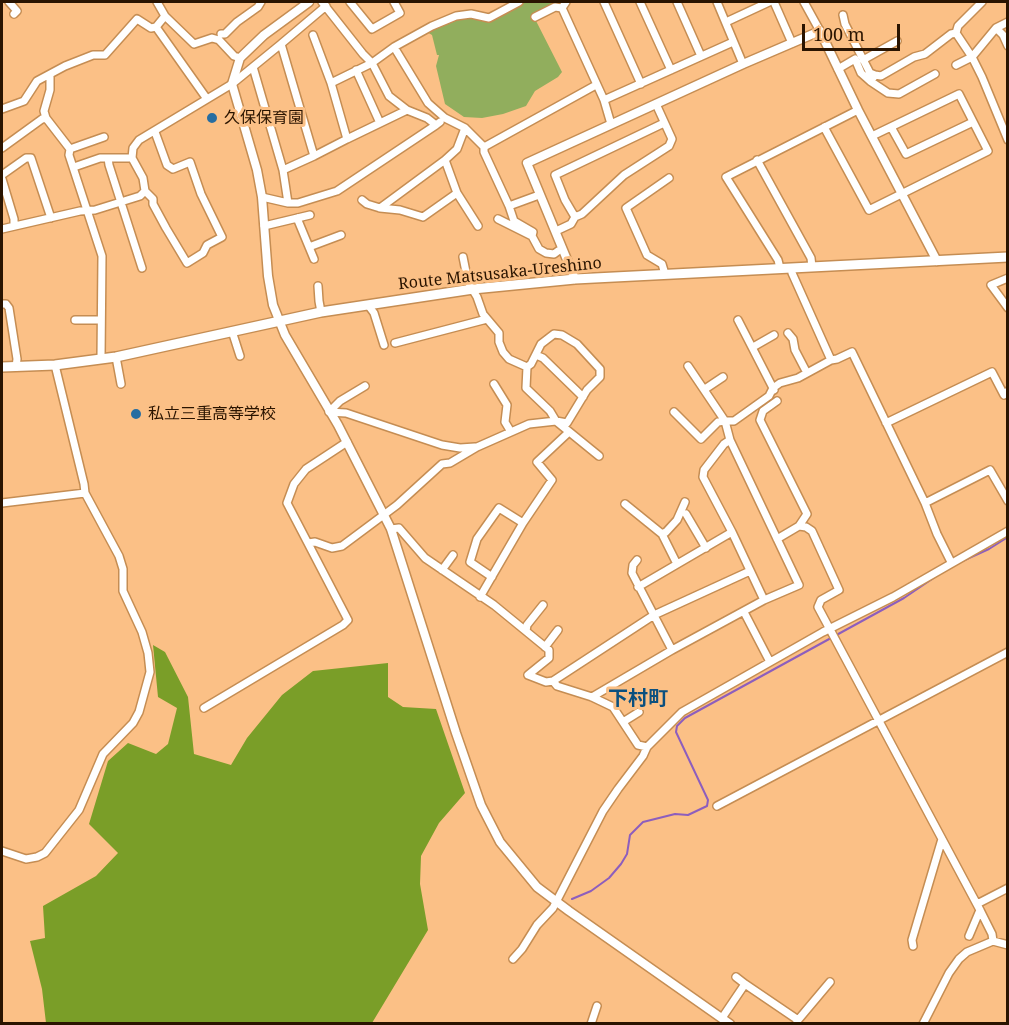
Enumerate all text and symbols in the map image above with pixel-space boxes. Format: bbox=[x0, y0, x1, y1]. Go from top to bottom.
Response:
scale bar bbox=[805, 12, 902, 50]
text: 100 m bbox=[813, 22, 865, 46]
place label: 久保保育園 bbox=[224, 108, 304, 128]
marker: 久保保育園 bbox=[205, 111, 219, 125]
street label: Route Matsusaka-Ureshino bbox=[397, 254, 603, 294]
place label: 私立三重高等学校 bbox=[148, 404, 276, 424]
marker: 私立三重高等学校 bbox=[129, 407, 143, 421]
district label: 下村町 bbox=[608, 687, 668, 711]

